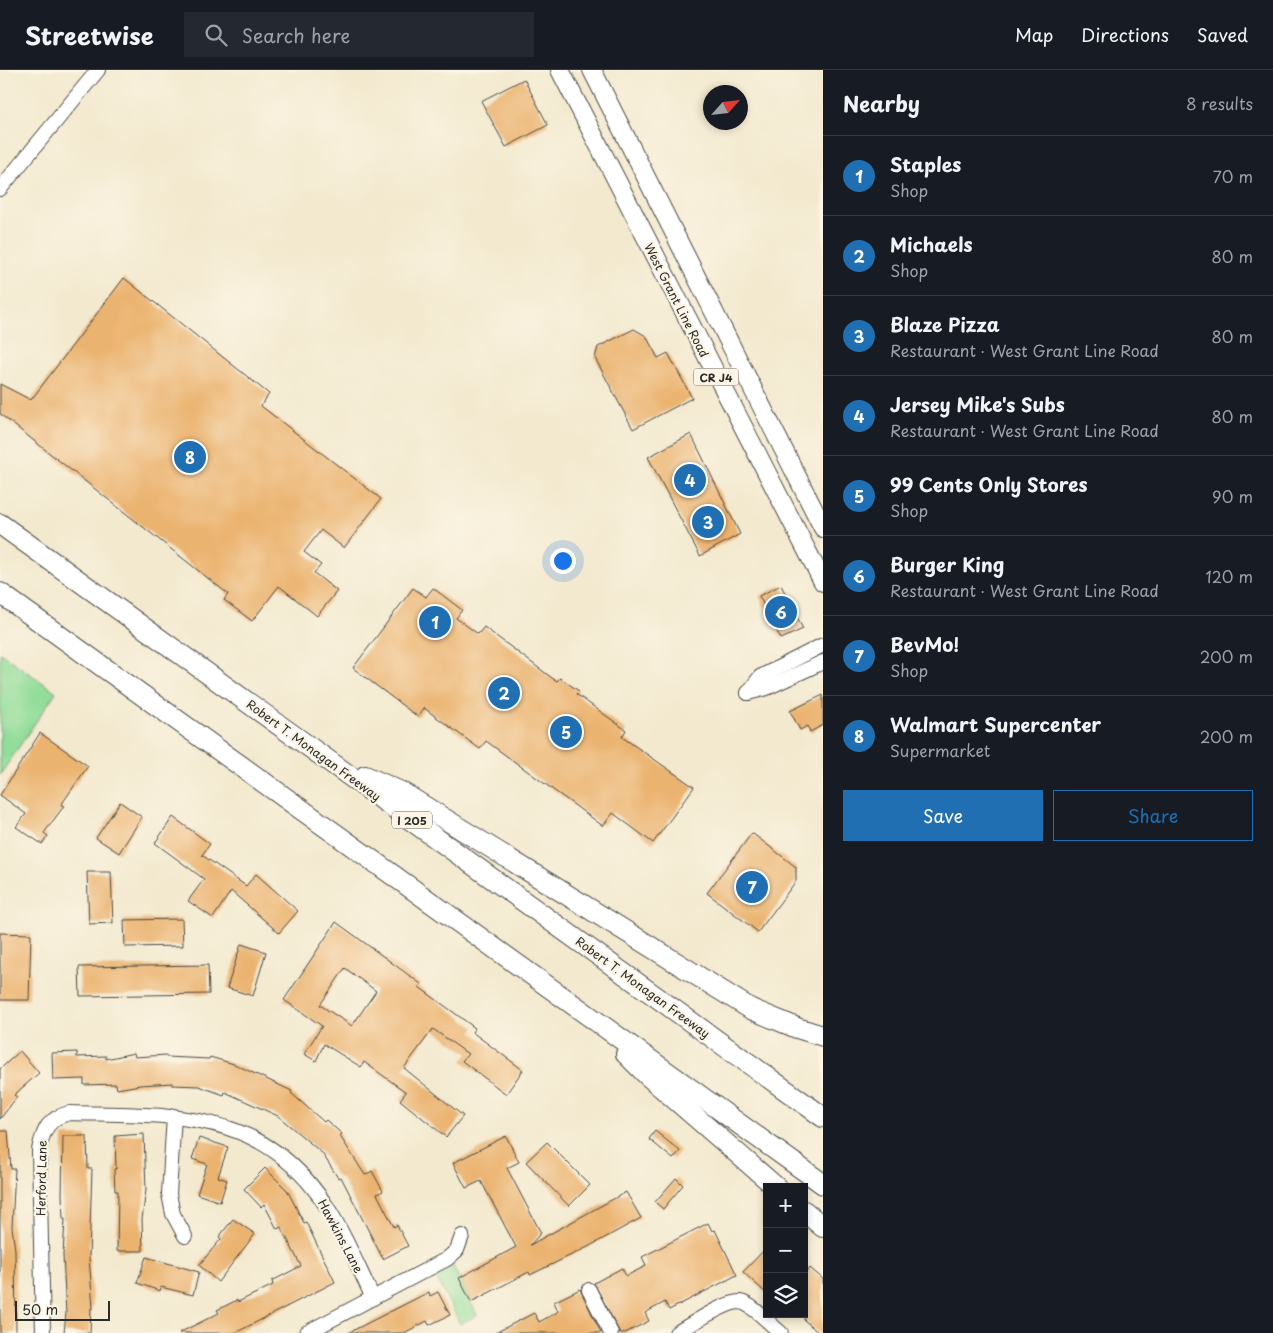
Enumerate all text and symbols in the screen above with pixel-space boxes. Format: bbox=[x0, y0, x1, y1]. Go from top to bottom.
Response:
search box bbox=[184, 12, 534, 57]
text: Streetwise bbox=[25, 17, 154, 53]
icon: search bbox=[202, 21, 230, 49]
text: Search here bbox=[242, 21, 350, 49]
text: Map bbox=[1015, 21, 1053, 48]
text: Directions bbox=[1081, 21, 1169, 48]
text: Saved bbox=[1197, 21, 1248, 48]
north arrow bbox=[703, 85, 748, 130]
text: Nearby bbox=[843, 87, 920, 119]
text: 8 results bbox=[1186, 91, 1253, 115]
text: Staples bbox=[890, 150, 961, 178]
text: 1 bbox=[855, 164, 863, 188]
text: 70 m bbox=[1213, 164, 1253, 188]
text: Shop bbox=[890, 178, 928, 202]
text: Michaels bbox=[890, 230, 973, 258]
street label: West Grant Line Road bbox=[640, 240, 714, 360]
text: 2 bbox=[853, 244, 865, 268]
text: 80 m bbox=[1211, 244, 1253, 268]
text: Shop bbox=[890, 258, 928, 282]
text: Blaze Pizza bbox=[890, 310, 1000, 338]
text: 3 bbox=[854, 324, 864, 348]
text: 80 m bbox=[1211, 324, 1253, 348]
text: Restaurant · West Grant Line Road bbox=[890, 338, 1159, 362]
road number: CR J4 bbox=[694, 368, 738, 386]
text: Jersey Mike's Subs bbox=[890, 390, 1065, 418]
text: 4 bbox=[854, 404, 864, 428]
text: 80 m bbox=[1211, 404, 1253, 428]
text: Restaurant · West Grant Line Road bbox=[890, 418, 1159, 442]
pin: 8 bbox=[174, 438, 206, 476]
pin: 4 bbox=[674, 461, 706, 499]
text: 99 Cents Only Stores bbox=[890, 470, 1088, 498]
text: 5 bbox=[854, 484, 864, 508]
text: 90 m bbox=[1212, 484, 1253, 508]
text: Shop bbox=[890, 498, 928, 522]
pin: 3 bbox=[692, 503, 724, 541]
your location bbox=[550, 548, 576, 574]
text: Burger King bbox=[890, 550, 1004, 578]
text: 6 bbox=[853, 564, 865, 588]
text: 120 m bbox=[1206, 564, 1253, 588]
text: Restaurant · West Grant Line Road bbox=[890, 578, 1159, 602]
pin: 6 bbox=[765, 593, 797, 631]
pin: 1 bbox=[419, 603, 451, 641]
text: BevMo! bbox=[890, 630, 959, 658]
text: 7 bbox=[854, 644, 864, 668]
text: 200 m bbox=[1200, 644, 1253, 668]
text: Shop bbox=[890, 658, 928, 682]
pin: 2 bbox=[488, 674, 520, 712]
street label: Robert T. Monagan Freeway bbox=[243, 695, 385, 805]
text: Walmart Supercenter bbox=[890, 710, 1101, 738]
pin: 5 bbox=[550, 713, 582, 751]
text: 8 bbox=[854, 724, 864, 748]
text: 200 m bbox=[1200, 724, 1253, 748]
text: Supermarket bbox=[890, 738, 990, 762]
button: Save bbox=[843, 790, 1043, 841]
button: Share bbox=[1053, 790, 1253, 841]
road number: I 205 bbox=[392, 812, 432, 828]
pin: 7 bbox=[736, 868, 768, 906]
street label: Robert T. Monagan Freeway bbox=[572, 932, 714, 1042]
street label: Herford Lane bbox=[31, 1140, 51, 1216]
map controls bbox=[763, 1183, 808, 1318]
button: + bbox=[763, 1183, 808, 1228]
street label: Hawkins Lane bbox=[314, 1196, 368, 1276]
button: − bbox=[763, 1228, 808, 1273]
button: layers bbox=[763, 1273, 808, 1318]
scale bar bbox=[15, 1298, 110, 1321]
text: 50 m bbox=[22, 1299, 58, 1320]

